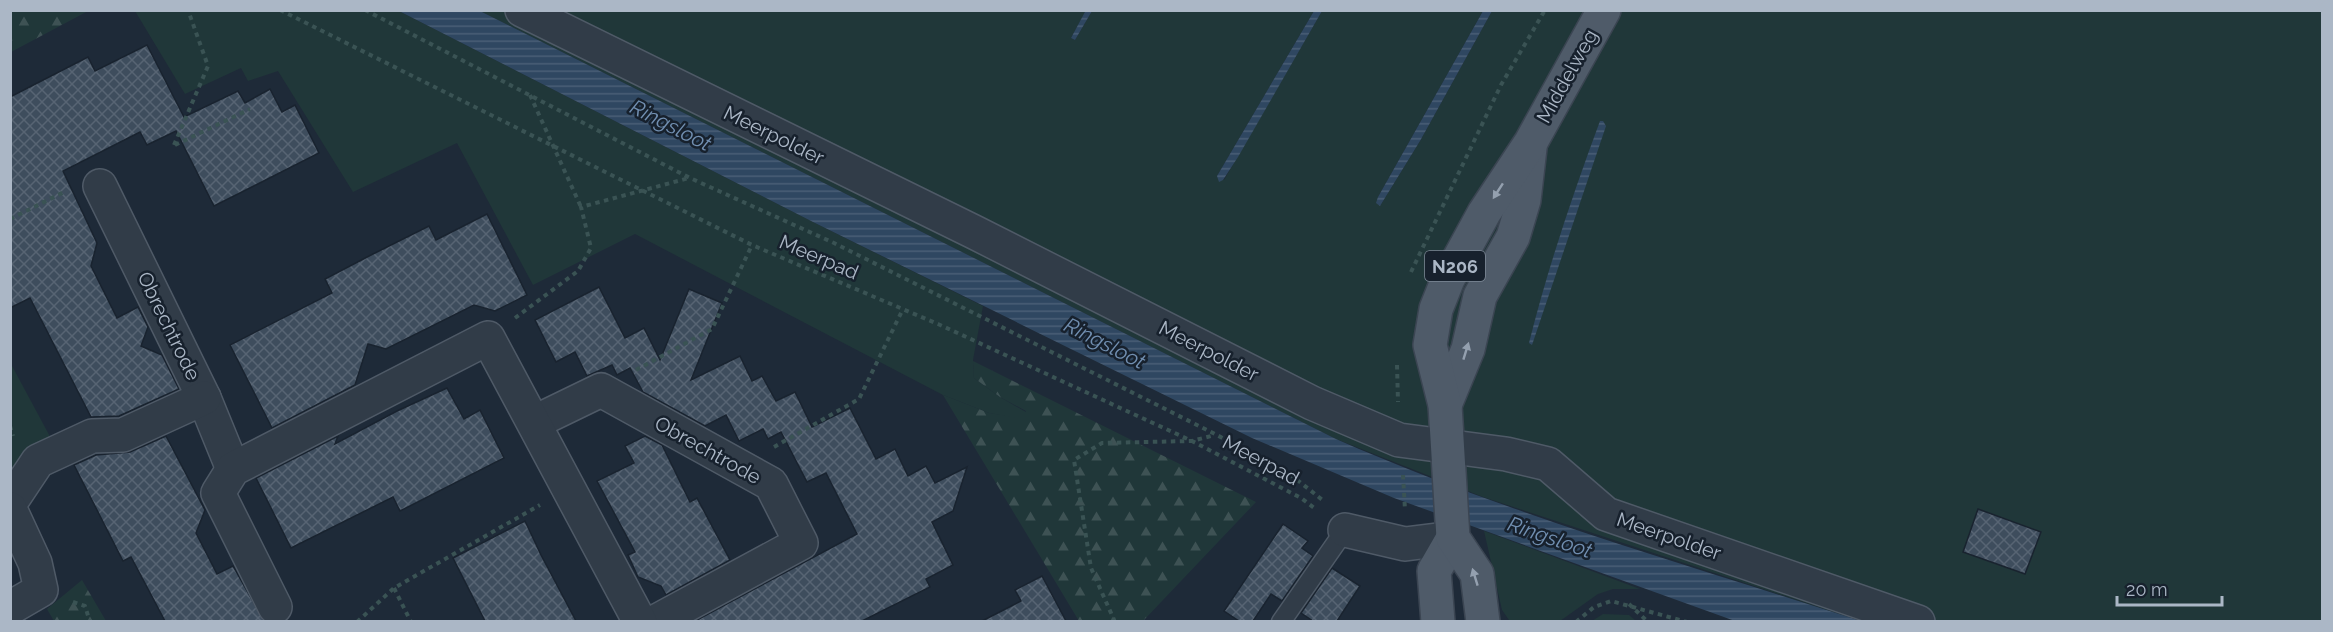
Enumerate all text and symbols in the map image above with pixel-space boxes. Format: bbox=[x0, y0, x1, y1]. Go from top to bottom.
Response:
street label: Middelweg bbox=[1531, 25, 1603, 127]
water label: Ringsloot bbox=[626, 94, 716, 156]
street label: Meerpolder bbox=[720, 100, 828, 170]
one-way arrow bbox=[1492, 183, 1503, 199]
street label: Meerpad bbox=[776, 230, 862, 284]
road number: N206 bbox=[1425, 251, 1485, 281]
street label: Obrechtrode bbox=[132, 268, 206, 384]
water label: Ringsloot bbox=[1060, 312, 1150, 374]
street label: Meerpolder bbox=[1155, 316, 1263, 386]
one-way arrow bbox=[1462, 342, 1471, 360]
street label: Obrechtrode bbox=[651, 411, 766, 489]
street label: Meerpad bbox=[1218, 430, 1304, 490]
street label: Meerpolder bbox=[1614, 507, 1724, 565]
water label: Ringsloot bbox=[1505, 511, 1596, 563]
one-way arrow bbox=[1470, 568, 1480, 586]
scale bar bbox=[2117, 569, 2222, 607]
text: 20 m bbox=[2126, 579, 2168, 600]

